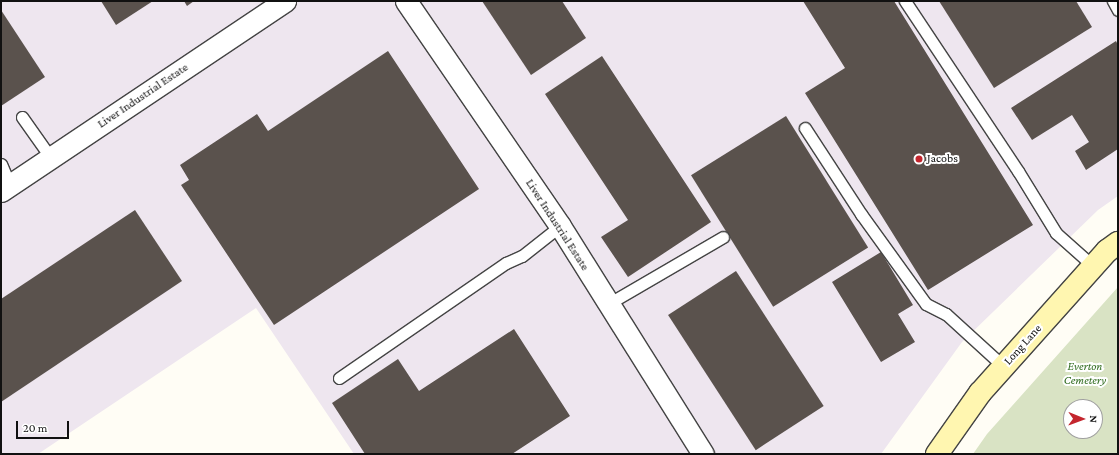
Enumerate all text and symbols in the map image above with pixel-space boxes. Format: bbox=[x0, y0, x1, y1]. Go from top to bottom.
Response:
street label: Liver Industrial Estate bbox=[95, 60, 191, 132]
place label: Jacobs bbox=[927, 152, 958, 166]
marker: Jacobs bbox=[914, 154, 924, 164]
street label: Liver Industrial Estate bbox=[522, 177, 592, 273]
street label: Long Lane bbox=[1001, 322, 1045, 368]
park label: Everton Cemetery bbox=[1064, 360, 1106, 388]
north arrow bbox=[1063, 399, 1103, 439]
scale bar bbox=[18, 413, 71, 439]
text: N bbox=[1088, 415, 1100, 423]
text: 20 m bbox=[23, 421, 47, 435]

